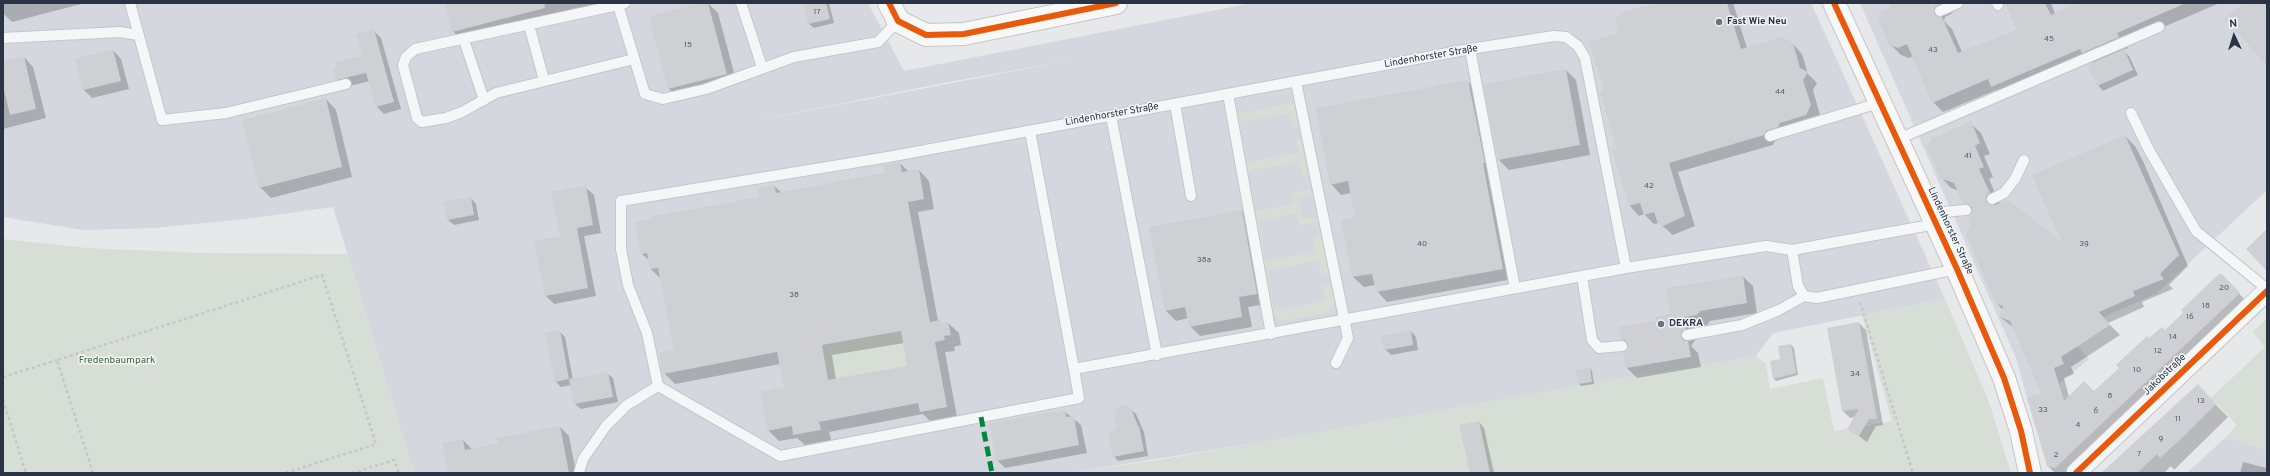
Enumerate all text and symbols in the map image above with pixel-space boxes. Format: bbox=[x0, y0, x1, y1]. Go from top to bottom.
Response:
house number: 17 bbox=[813, 7, 821, 17]
place label: Fast Wie Neu bbox=[1727, 16, 1787, 28]
north arrow bbox=[2214, 16, 2254, 56]
marker: Fast Wie Neu bbox=[1714, 17, 1724, 27]
text: N bbox=[2229, 17, 2238, 31]
house number: 45 bbox=[2044, 34, 2054, 44]
house number: 15 bbox=[684, 40, 692, 50]
street label: Lindenhorster Straße bbox=[1383, 43, 1479, 71]
house number: 43 bbox=[1928, 45, 1938, 55]
house number: 44 bbox=[1775, 87, 1785, 97]
street label: Lindenhorster Straße bbox=[1064, 101, 1160, 129]
house number: 41 bbox=[1964, 151, 1972, 161]
house number: 42 bbox=[1644, 181, 1654, 191]
street label: Lindenhorster Straße bbox=[1925, 185, 1975, 277]
house number: 40 bbox=[1417, 239, 1427, 249]
house number: 39 bbox=[2079, 239, 2089, 249]
house number: 38a bbox=[1197, 255, 1211, 265]
house number: 20 bbox=[2219, 283, 2229, 293]
house number: 38 bbox=[789, 290, 799, 300]
house number: 18 bbox=[2202, 301, 2210, 311]
house number: 16 bbox=[2186, 312, 2194, 322]
place label: DEKRA bbox=[1669, 318, 1703, 330]
marker: DEKRA bbox=[1656, 319, 1666, 329]
house number: 14 bbox=[2169, 332, 2177, 342]
house number: 12 bbox=[2154, 346, 2162, 356]
street label: Jakobstraße bbox=[2141, 352, 2189, 398]
park label: Fredenbaumpark bbox=[79, 355, 155, 367]
house number: 10 bbox=[2133, 365, 2141, 375]
house number: 34 bbox=[1850, 369, 1860, 379]
house number: 8 bbox=[2108, 391, 2112, 401]
house number: 13 bbox=[2197, 396, 2205, 406]
house number: 33 bbox=[2038, 405, 2048, 415]
house number: 6 bbox=[2094, 406, 2098, 416]
house number: 11 bbox=[2175, 414, 2181, 424]
house number: 4 bbox=[2076, 420, 2080, 430]
house number: 9 bbox=[2159, 434, 2163, 444]
house number: 7 bbox=[2137, 449, 2141, 459]
house number: 2 bbox=[2054, 450, 2058, 460]

